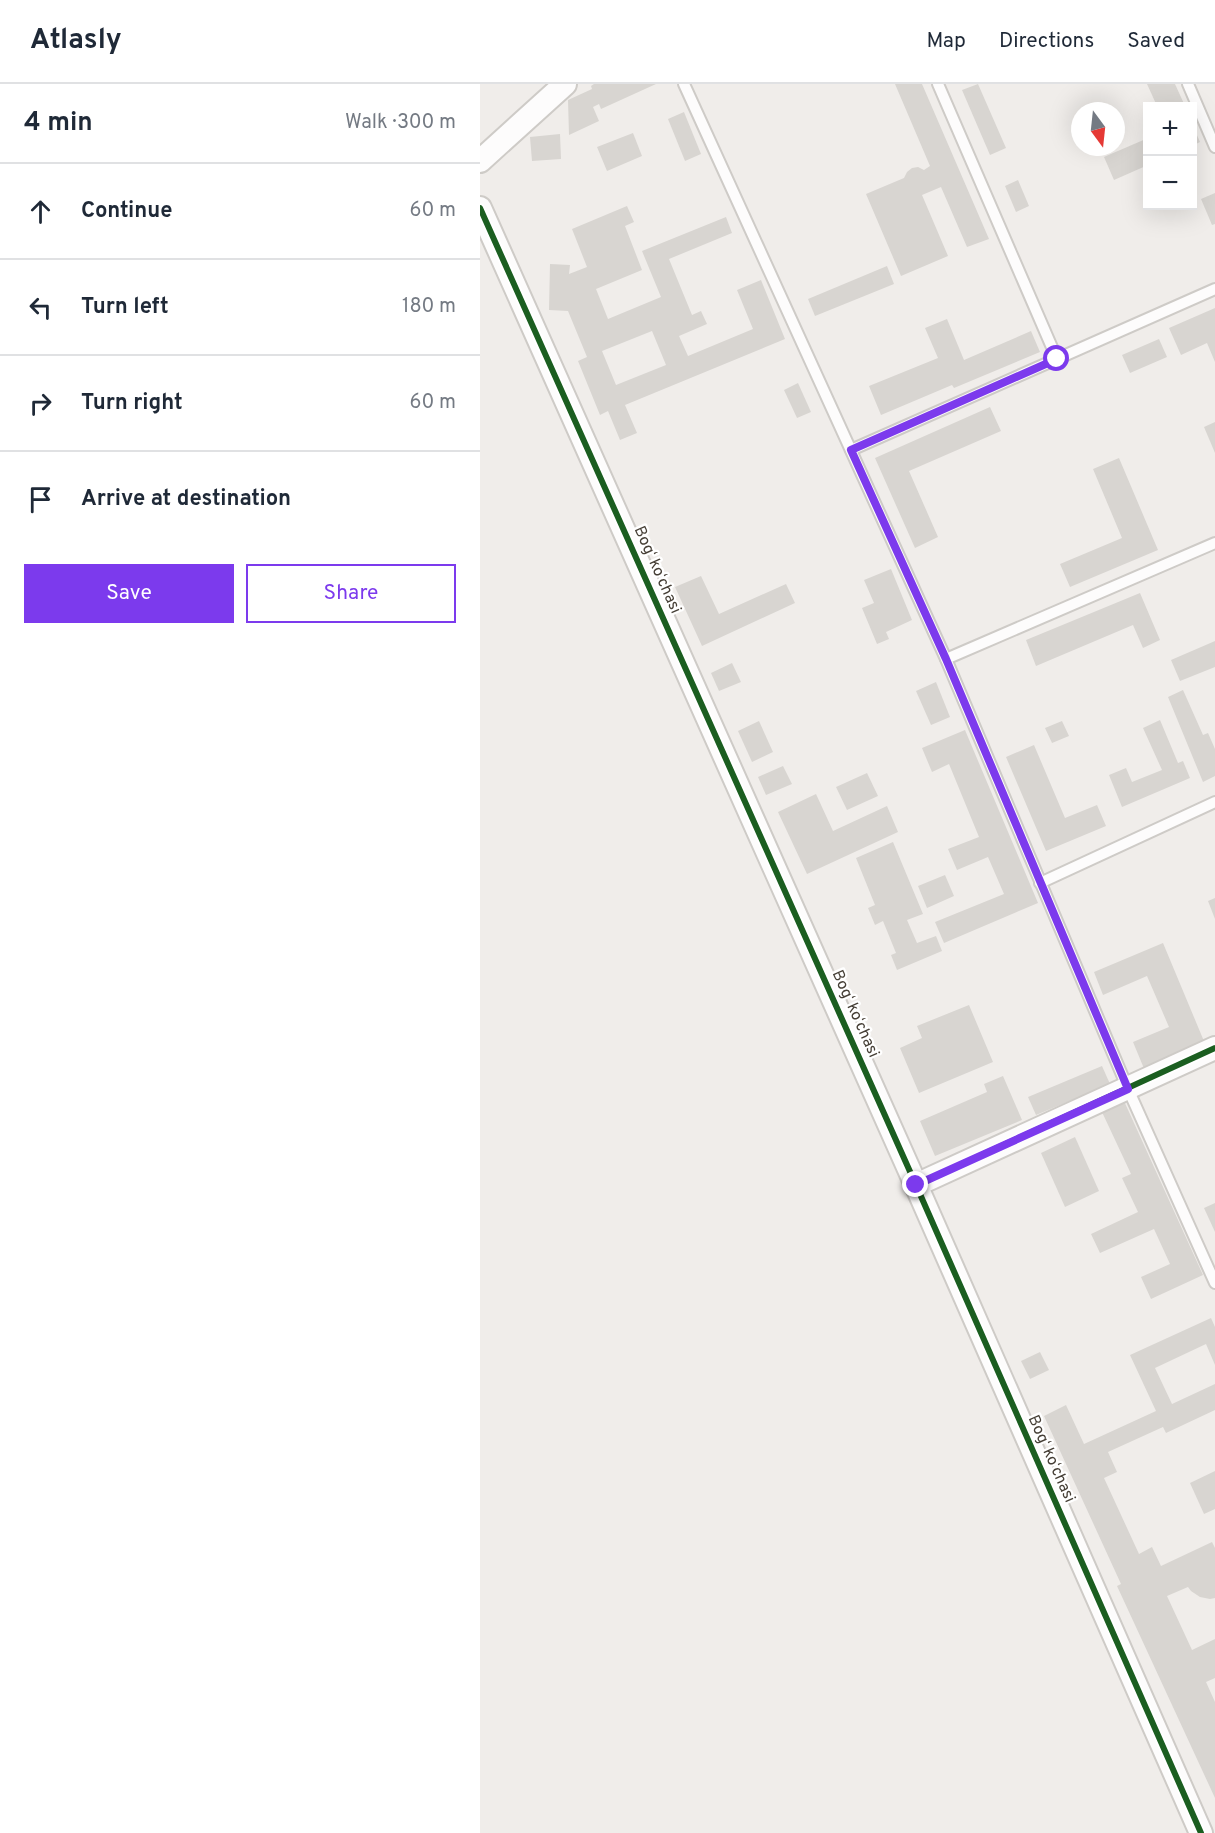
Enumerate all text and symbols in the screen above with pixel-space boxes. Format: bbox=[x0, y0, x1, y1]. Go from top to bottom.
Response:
text: Atlasly bbox=[30, 23, 122, 59]
text: Map bbox=[926, 28, 966, 55]
text: Directions bbox=[999, 28, 1094, 55]
text: Saved bbox=[1127, 28, 1185, 55]
north arrow bbox=[1071, 102, 1125, 156]
map controls bbox=[1143, 102, 1197, 210]
button: + bbox=[1143, 102, 1197, 156]
text: 4 min bbox=[24, 107, 93, 140]
text: Walk · 300 m bbox=[345, 110, 456, 136]
button: − bbox=[1143, 156, 1197, 210]
icon: ahead bbox=[24, 195, 57, 228]
text: Continue bbox=[81, 198, 172, 225]
text: 60 m bbox=[410, 198, 456, 224]
icon: left bbox=[24, 291, 57, 324]
text: Turn left bbox=[81, 294, 169, 321]
text: 180 m bbox=[402, 294, 456, 320]
route start bbox=[1043, 345, 1069, 371]
icon: right bbox=[24, 387, 57, 420]
text: Turn right bbox=[81, 390, 183, 417]
text: 60 m bbox=[410, 390, 456, 416]
icon: arrive bbox=[24, 483, 57, 516]
text: Arrive at destination bbox=[81, 486, 291, 513]
street label: Bogʻ koʻchasi bbox=[629, 523, 685, 617]
button: Save bbox=[24, 564, 234, 623]
button: Share bbox=[246, 564, 456, 623]
street label: Bogʻ koʻchasi bbox=[827, 967, 883, 1061]
route end bbox=[902, 1171, 928, 1197]
street label: Bogʻ koʻchasi bbox=[1023, 1412, 1079, 1506]

